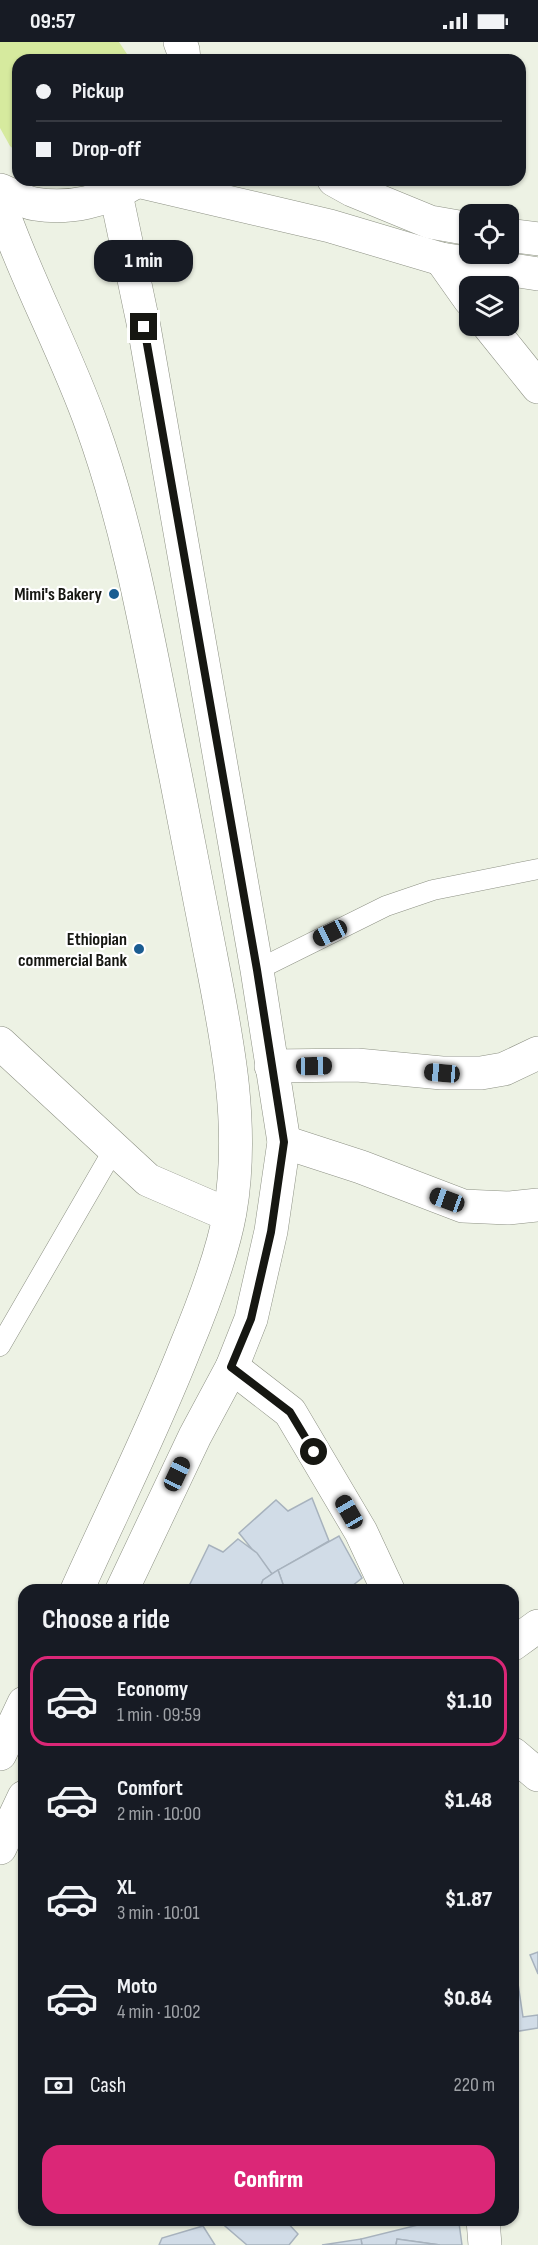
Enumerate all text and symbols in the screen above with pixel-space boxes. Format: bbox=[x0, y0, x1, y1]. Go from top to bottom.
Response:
text: 09:57 bbox=[30, 8, 75, 35]
text: Pickup bbox=[72, 78, 124, 105]
text: Drop-off bbox=[72, 136, 141, 163]
map controls bbox=[459, 204, 519, 336]
button: locate bbox=[459, 204, 519, 264]
callout: 1 min bbox=[94, 240, 194, 282]
text: 1 min bbox=[124, 249, 163, 273]
button: layers bbox=[459, 276, 519, 336]
route end bbox=[130, 313, 157, 340]
place label: Mimi's Bakery bbox=[14, 584, 103, 605]
marker: Mimi's Bakery bbox=[107, 587, 121, 601]
car bbox=[310, 917, 350, 949]
place label: Ethiopian commercial Bank bbox=[18, 929, 127, 971]
marker: Ethiopian commercial Bank bbox=[132, 942, 146, 956]
car bbox=[296, 1057, 332, 1075]
car bbox=[423, 1062, 461, 1084]
car bbox=[427, 1185, 467, 1215]
route start bbox=[300, 1438, 327, 1465]
car bbox=[161, 1454, 193, 1494]
car bbox=[332, 1492, 366, 1532]
text: Choose a ride bbox=[42, 1604, 170, 1636]
icon: car bbox=[45, 1674, 99, 1728]
text: Economy bbox=[117, 1676, 188, 1703]
text: $1.10 bbox=[446, 1688, 492, 1715]
text: 1 min · 09:59 bbox=[117, 1703, 201, 1727]
icon: car bbox=[45, 1773, 99, 1827]
text: Comfort bbox=[117, 1775, 183, 1802]
text: $1.48 bbox=[444, 1787, 492, 1814]
text: 2 min · 10:00 bbox=[117, 1802, 201, 1826]
icon: car bbox=[45, 1872, 99, 1926]
text: XL bbox=[117, 1874, 136, 1901]
text: $1.87 bbox=[445, 1886, 492, 1913]
text: 3 min · 10:01 bbox=[117, 1901, 199, 1925]
icon: car bbox=[45, 1971, 99, 2025]
text: Moto bbox=[117, 1973, 157, 2000]
text: $0.84 bbox=[443, 1985, 492, 2012]
text: 4 min · 10:02 bbox=[117, 2000, 201, 2024]
icon: cash bbox=[42, 2069, 75, 2102]
text: Cash bbox=[90, 2072, 126, 2099]
text: 220 m bbox=[454, 2073, 495, 2097]
button: Confirm bbox=[42, 2145, 495, 2214]

